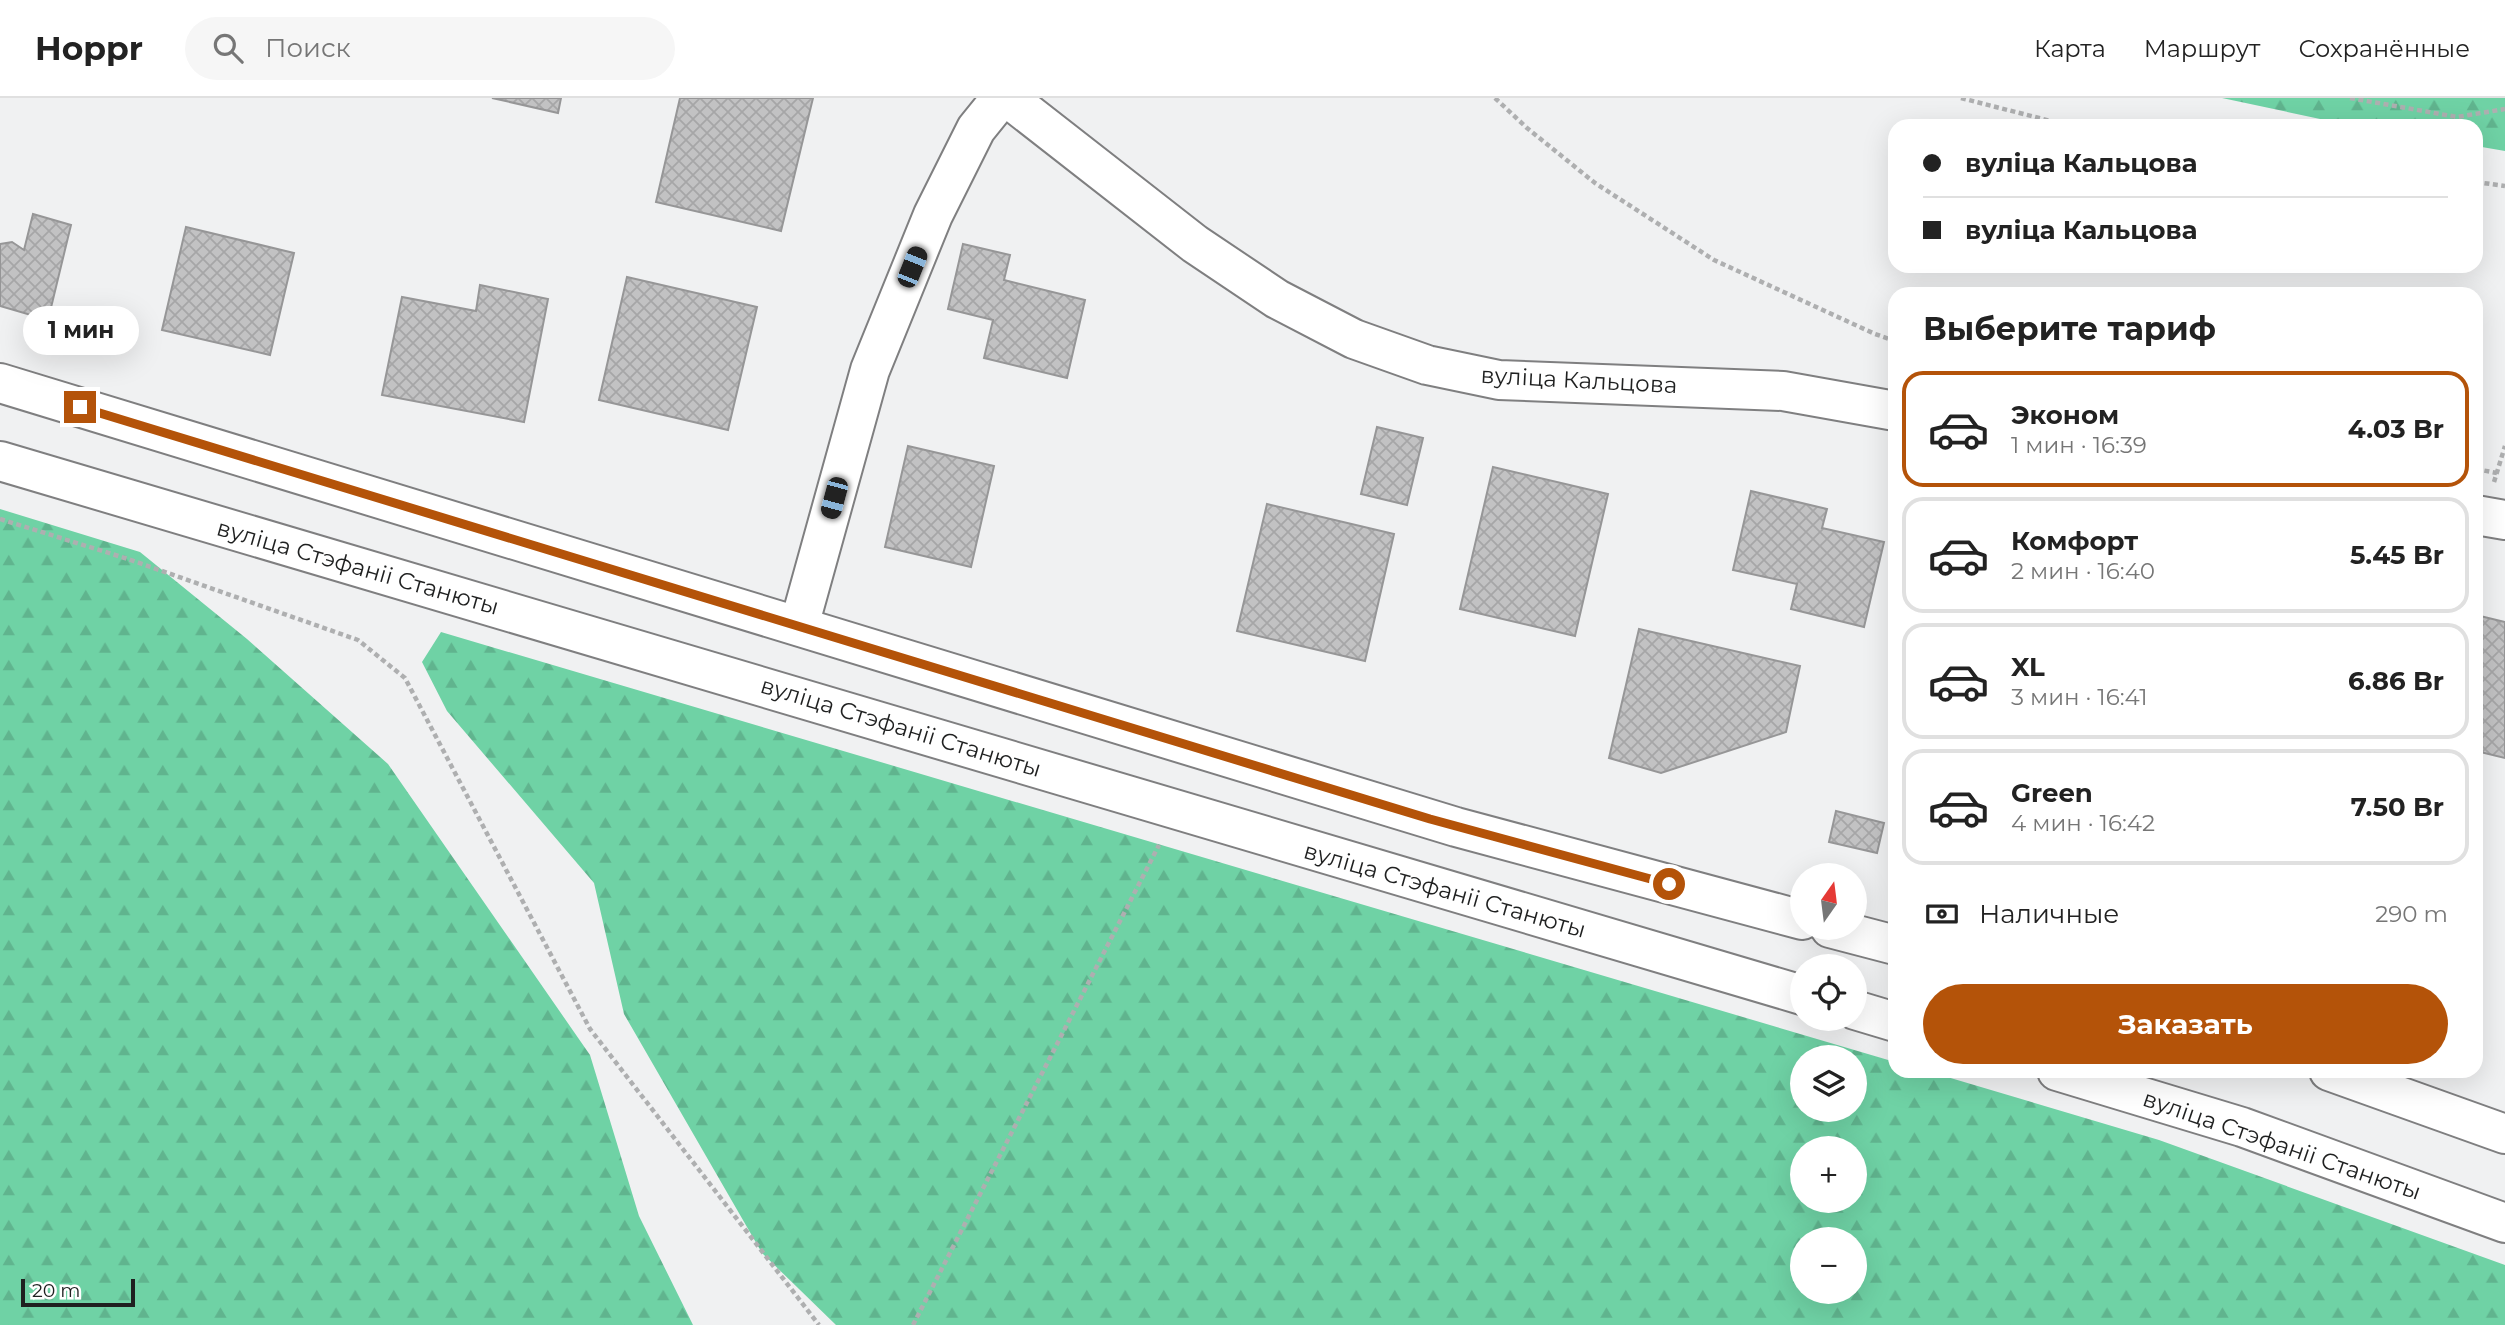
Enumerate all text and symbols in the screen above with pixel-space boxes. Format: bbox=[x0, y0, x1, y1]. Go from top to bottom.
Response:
search box bbox=[185, 17, 675, 80]
text: Hoppr bbox=[35, 28, 143, 68]
icon: search bbox=[209, 29, 247, 67]
text: Поиск bbox=[265, 32, 351, 64]
text: Карта bbox=[2034, 34, 2106, 63]
text: Маршрут bbox=[2144, 34, 2260, 63]
text: Сохранённые bbox=[2298, 34, 2470, 63]
text: вуліца Кальцова bbox=[1965, 147, 2197, 179]
text: вуліца Кальцова bbox=[1965, 214, 2197, 246]
car bbox=[895, 244, 930, 290]
callout: 1 мин bbox=[22, 306, 138, 354]
text: Выберите тариф bbox=[1923, 309, 2216, 348]
text: 1 мин bbox=[48, 316, 114, 344]
street label: вуліца Кальцова bbox=[1480, 361, 1678, 399]
route end bbox=[64, 391, 96, 423]
icon: car bbox=[1927, 398, 1990, 461]
text: Эконом bbox=[2011, 399, 2119, 431]
text: 4.03 Br bbox=[2348, 413, 2444, 445]
text: 1 мин · 16:39 bbox=[2011, 431, 2147, 459]
car bbox=[819, 475, 850, 521]
street label: вуліца Стэфаніі Станюты bbox=[214, 513, 502, 621]
icon: car bbox=[1927, 524, 1990, 587]
text: Комфорт bbox=[2011, 525, 2138, 557]
text: 5.45 Br bbox=[2350, 539, 2444, 571]
text: 2 мин · 16:40 bbox=[2011, 557, 2155, 585]
icon: car bbox=[1927, 650, 1990, 713]
text: XL bbox=[2011, 651, 2045, 683]
text: 6.86 Br bbox=[2348, 665, 2444, 697]
street label: вуліца Стэфаніі Станюты bbox=[757, 671, 1045, 783]
text: 3 мин · 16:41 bbox=[2011, 683, 2147, 711]
icon: car bbox=[1927, 776, 1990, 839]
text: Green bbox=[2011, 777, 2093, 809]
text: 7.50 Br bbox=[2351, 791, 2444, 823]
text: 4 мин · 16:42 bbox=[2011, 809, 2155, 837]
street label: вуліца Стэфаніі Станюты bbox=[1301, 836, 1589, 944]
north arrow bbox=[1790, 863, 1867, 940]
map controls bbox=[1790, 863, 1867, 1304]
route start bbox=[1653, 868, 1685, 900]
icon: cash bbox=[1923, 895, 1961, 933]
text: Наличные bbox=[1979, 898, 2119, 930]
text: 290 m bbox=[2375, 900, 2448, 928]
button: locate bbox=[1790, 954, 1867, 1031]
button: Заказать bbox=[1923, 984, 2448, 1064]
button: layers bbox=[1790, 1045, 1867, 1122]
street label: вуліца Стэфаніі Станюты bbox=[2139, 1084, 2425, 1206]
button: + bbox=[1790, 1136, 1867, 1213]
button: − bbox=[1790, 1227, 1867, 1304]
scale bar bbox=[21, 1276, 135, 1308]
text: 20 m bbox=[32, 1279, 80, 1302]

